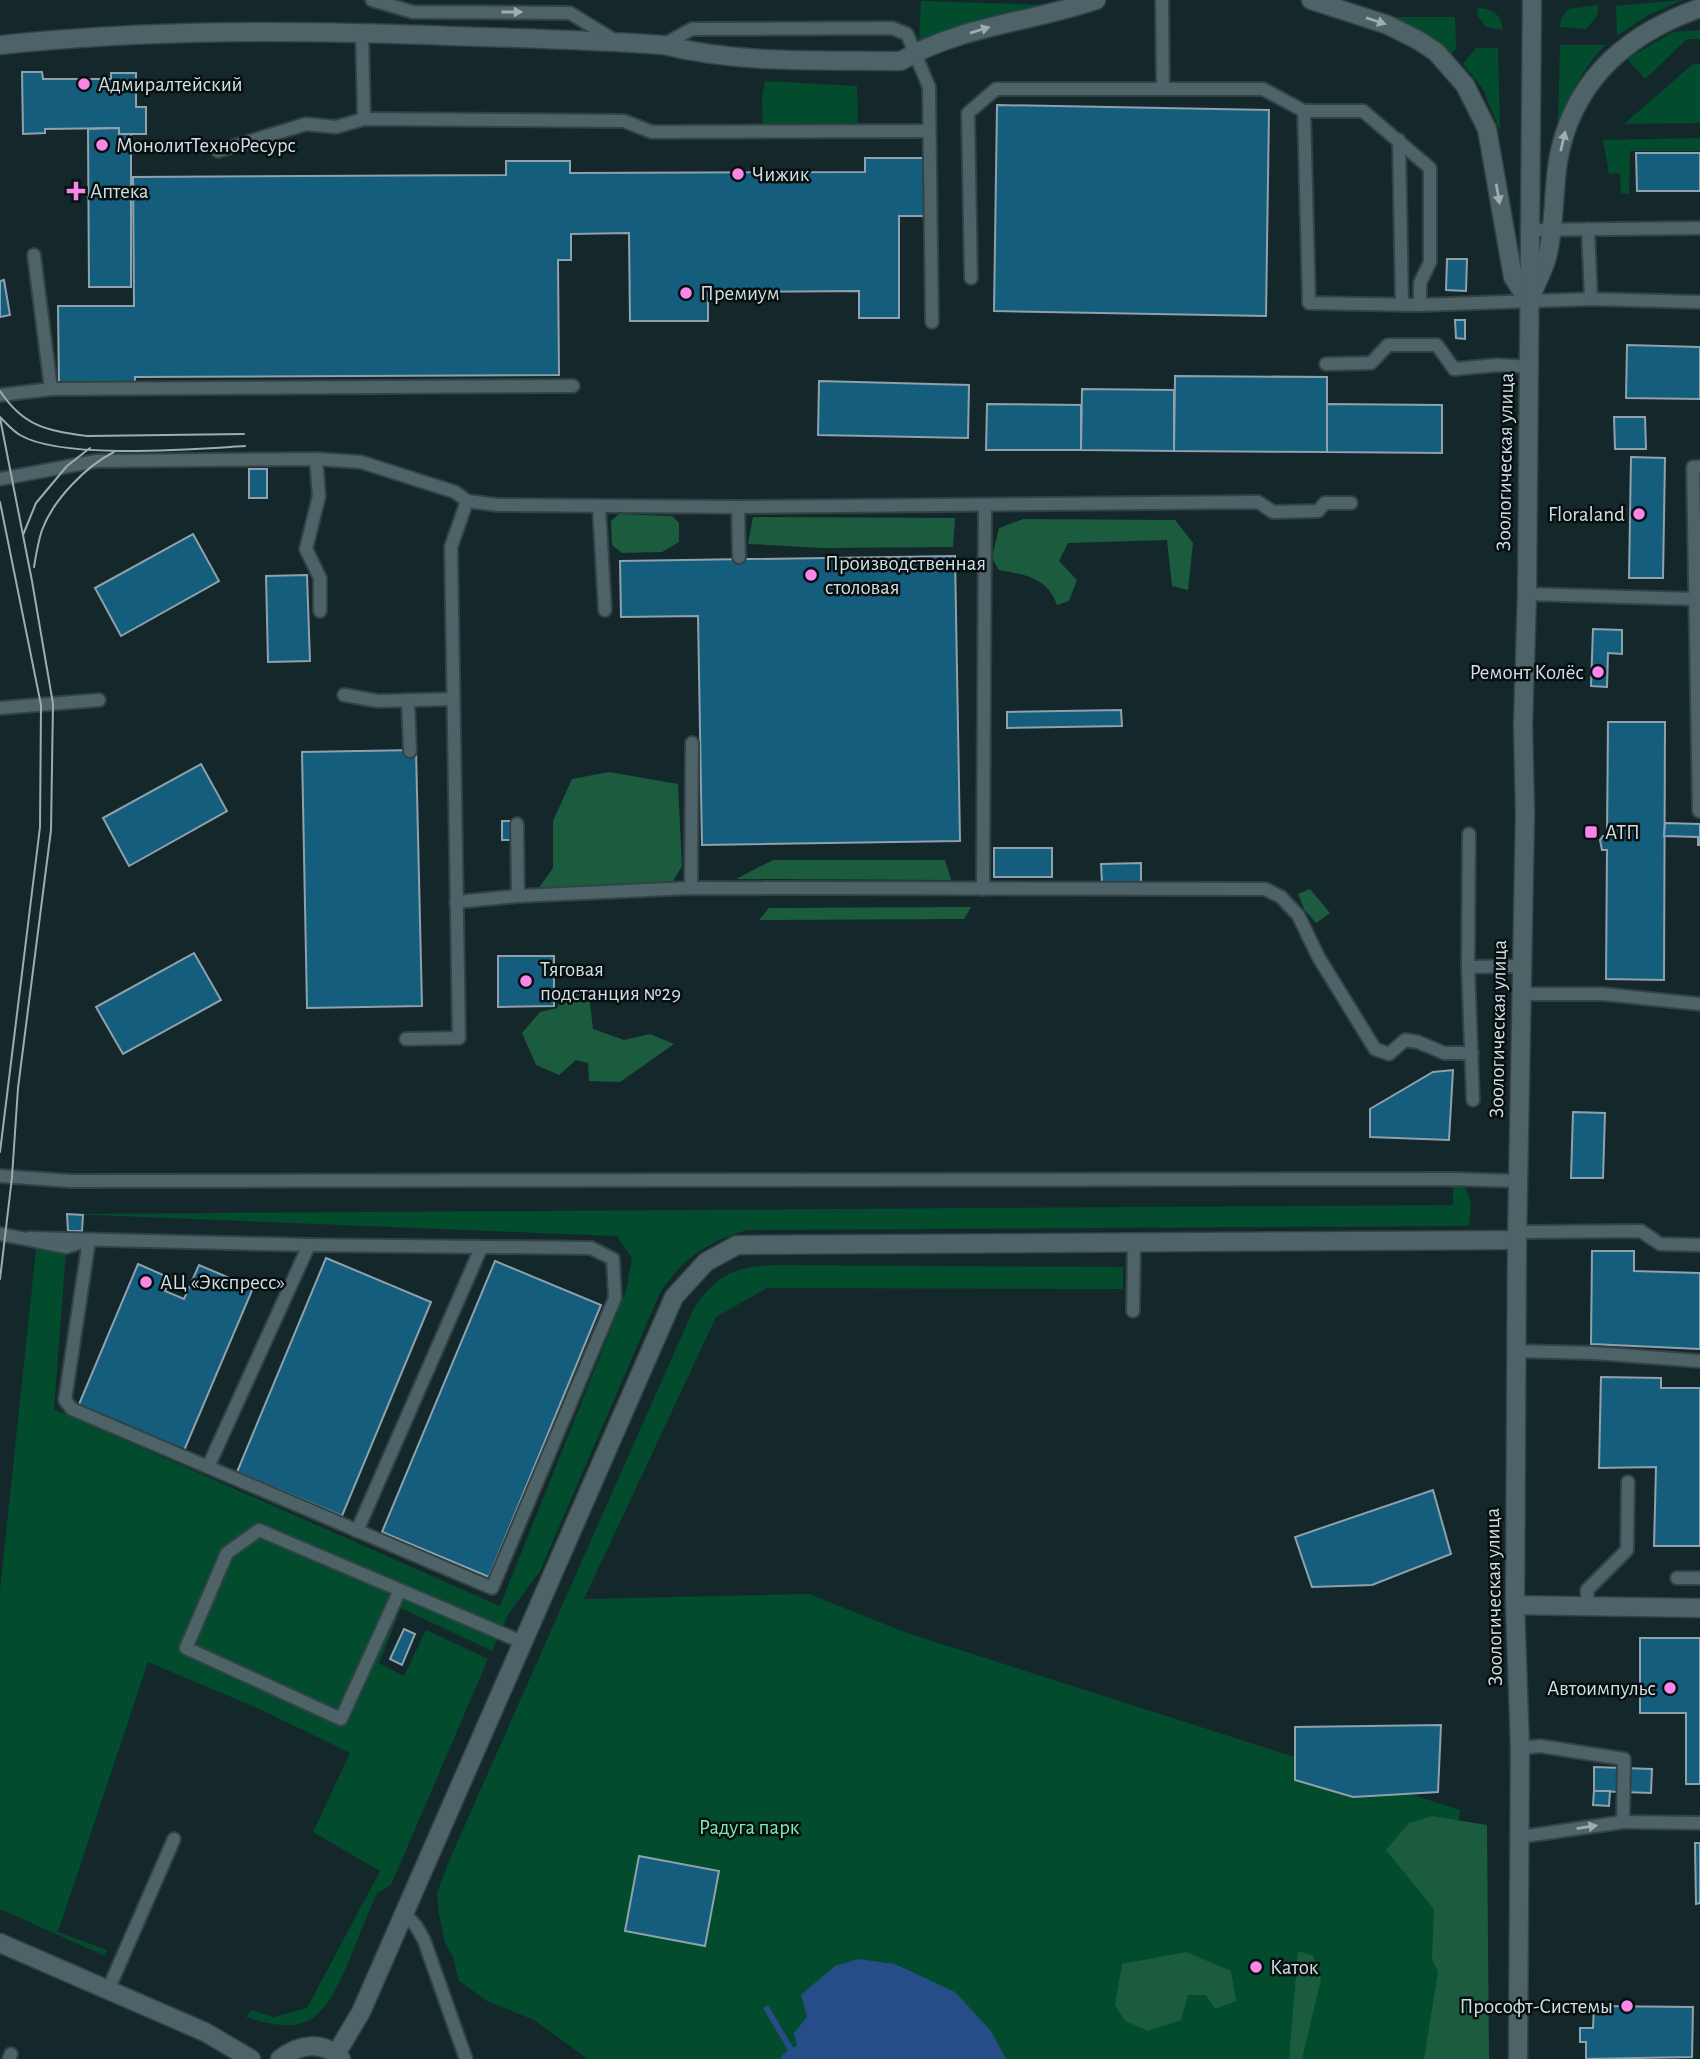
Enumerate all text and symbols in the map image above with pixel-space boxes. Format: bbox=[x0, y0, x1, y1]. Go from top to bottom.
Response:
one-way arrow bbox=[502, 6, 524, 18]
one-way arrow bbox=[1365, 16, 1386, 27]
one-way arrow bbox=[970, 25, 991, 35]
place label: Адмиралтейский bbox=[98, 74, 243, 95]
marker: Адмиралтейский bbox=[76, 76, 92, 92]
one-way arrow bbox=[1557, 129, 1568, 151]
place label: МонолитТехноРесурс bbox=[116, 135, 296, 156]
marker: МонолитТехноРесурс bbox=[94, 137, 110, 153]
place label: Чижик bbox=[752, 164, 810, 185]
marker: Чижик bbox=[730, 166, 746, 182]
place label: Аптека bbox=[90, 181, 149, 202]
marker: Аптека bbox=[68, 183, 84, 199]
one-way arrow bbox=[1493, 183, 1504, 205]
place label: Премиум bbox=[700, 283, 780, 304]
marker: Премиум bbox=[678, 285, 694, 301]
street label: Зоологическая улица bbox=[1493, 372, 1517, 551]
place label: Floraland bbox=[1548, 504, 1625, 525]
marker: Floraland bbox=[1631, 506, 1647, 522]
place label: Производственная столовая bbox=[825, 553, 986, 598]
marker: Производственная столовая bbox=[803, 567, 819, 583]
place label: Ремонт Колёс bbox=[1470, 662, 1584, 683]
marker: Ремонт Колёс bbox=[1590, 664, 1606, 680]
place label: АТП bbox=[1605, 822, 1640, 843]
marker: АТП bbox=[1583, 824, 1599, 840]
street label: Зоологическая улица bbox=[1486, 939, 1510, 1118]
place label: Тяговая подстанция №29 bbox=[540, 959, 681, 1004]
marker: Тяговая подстанция №29 bbox=[518, 973, 534, 989]
place label: АЦ «Экспресс» bbox=[160, 1272, 285, 1293]
marker: АЦ «Экспресс» bbox=[138, 1274, 154, 1290]
street label: Зоологическая улица bbox=[1482, 1507, 1506, 1686]
place label: Автоимпульс bbox=[1547, 1678, 1656, 1699]
marker: Автоимпульс bbox=[1662, 1680, 1678, 1696]
park label: Радуга парк bbox=[699, 1817, 800, 1838]
one-way arrow bbox=[1576, 1821, 1598, 1832]
place label: Каток bbox=[1270, 1957, 1319, 1978]
marker: Каток bbox=[1248, 1959, 1264, 1975]
place label: Прософт-Системы bbox=[1459, 1996, 1613, 2017]
marker: Прософт-Системы bbox=[1619, 1998, 1635, 2014]

